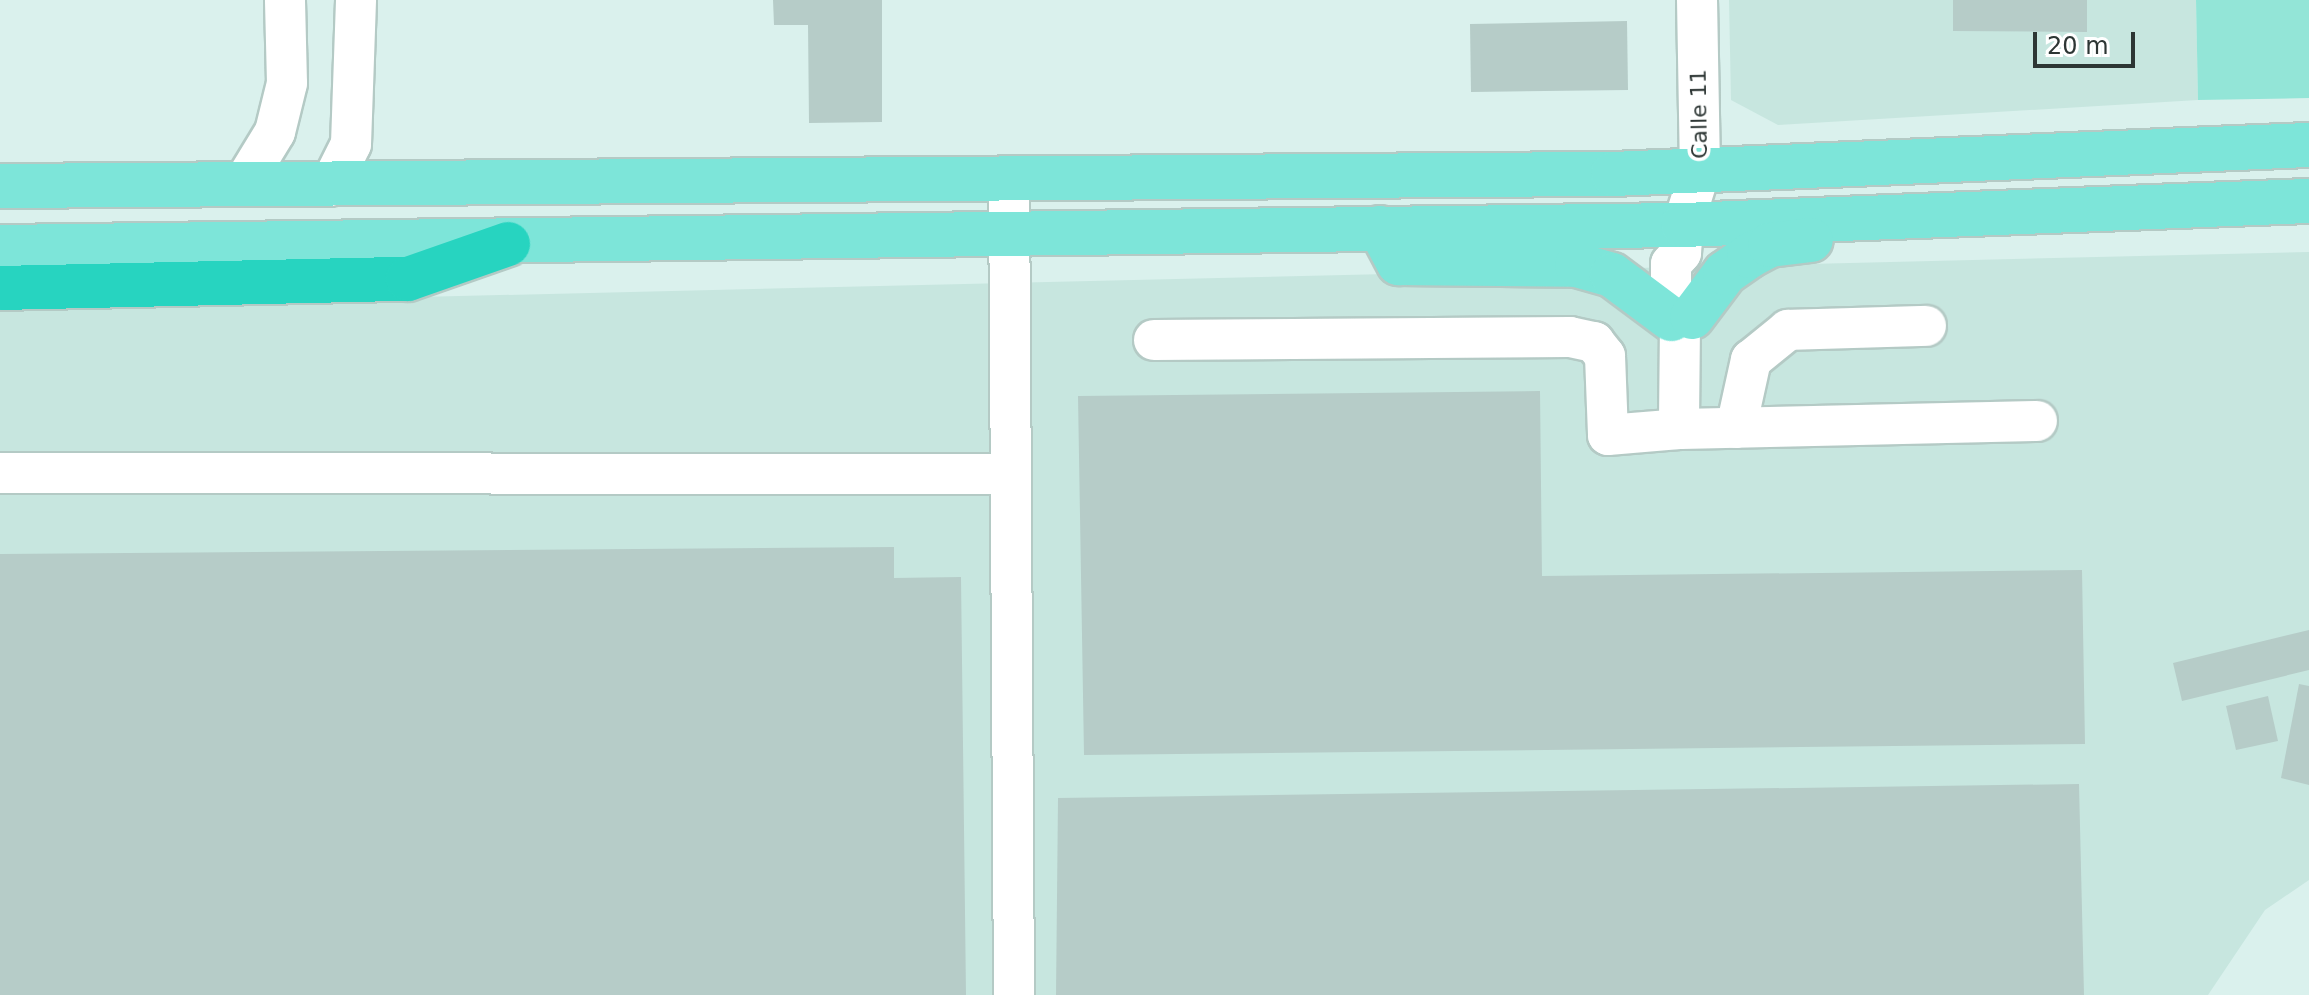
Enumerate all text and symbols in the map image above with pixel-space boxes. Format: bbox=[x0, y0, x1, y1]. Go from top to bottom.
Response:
scale bar bbox=[2037, 16, 2139, 66]
text: 20 m bbox=[2047, 32, 2109, 60]
street label: Calle 11 bbox=[1685, 69, 1713, 159]

